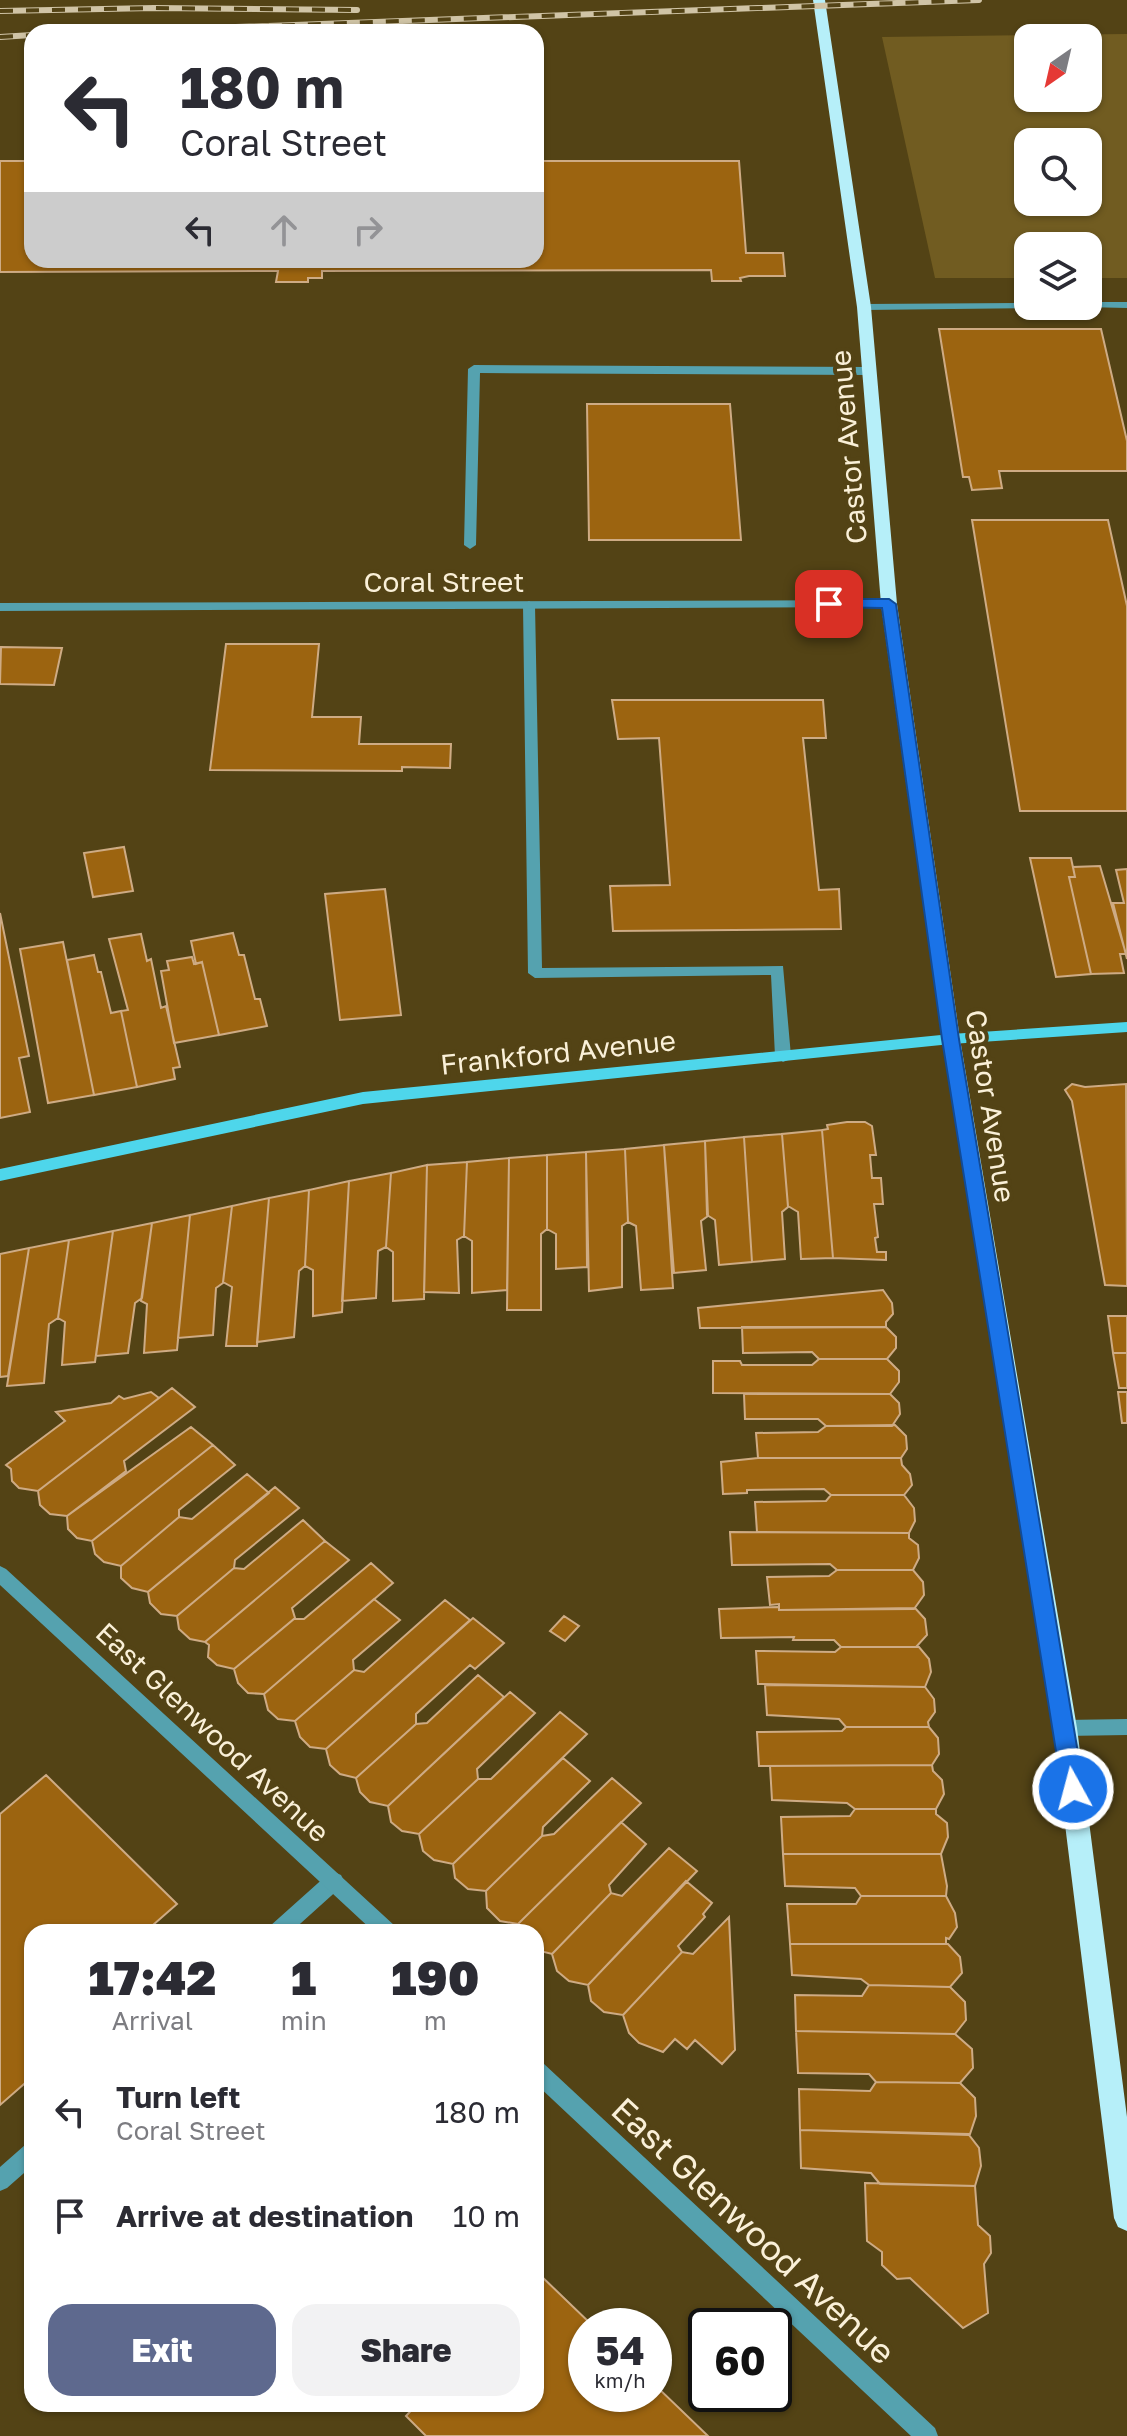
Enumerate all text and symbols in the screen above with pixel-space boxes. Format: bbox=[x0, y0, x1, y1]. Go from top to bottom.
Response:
north arrow bbox=[1014, 24, 1102, 112]
map controls bbox=[1014, 24, 1102, 320]
text: 180 m bbox=[180, 53, 344, 120]
icon: left bbox=[48, 56, 152, 160]
text: Coral Street bbox=[180, 121, 387, 164]
button: search bbox=[1014, 128, 1102, 216]
icon: left bbox=[178, 208, 222, 252]
icon: ahead bbox=[262, 208, 306, 252]
icon: right bbox=[346, 208, 390, 252]
button: layers bbox=[1014, 232, 1102, 320]
street label: Castor Avenue bbox=[823, 349, 873, 545]
street label: Coral Street bbox=[363, 565, 525, 598]
pin bbox=[795, 570, 863, 638]
icon: arrive bbox=[807, 582, 851, 626]
street label: Castor Avenue bbox=[959, 1007, 1023, 1205]
street label: Frankford Avenue bbox=[439, 1023, 677, 1081]
street label: East Glenwood Avenue bbox=[90, 1615, 336, 1849]
position arrow bbox=[1031, 1747, 1115, 1831]
text: 17:42 bbox=[89, 1948, 216, 2006]
text: 1 bbox=[291, 1948, 316, 2006]
text: 190 bbox=[391, 1948, 479, 2006]
text: Arrival bbox=[112, 2005, 193, 2036]
text: min bbox=[281, 2005, 327, 2036]
text: m bbox=[424, 2005, 447, 2036]
text: Turn left bbox=[116, 2079, 241, 2115]
street label: East Glenwood Avenue bbox=[604, 2089, 904, 2371]
icon: left bbox=[48, 2090, 92, 2134]
text: 180 m bbox=[435, 2094, 520, 2130]
text: Coral Street bbox=[116, 2115, 266, 2146]
icon: arrive bbox=[48, 2194, 92, 2238]
text: Arrive at destination bbox=[116, 2198, 413, 2234]
text: 10 m bbox=[453, 2198, 520, 2234]
button: Exit bbox=[48, 2304, 276, 2396]
button: Share bbox=[292, 2304, 520, 2396]
speed limit sign: 60 bbox=[688, 2308, 792, 2412]
text: 54 bbox=[595, 2326, 645, 2374]
text: km/h bbox=[595, 2368, 645, 2392]

